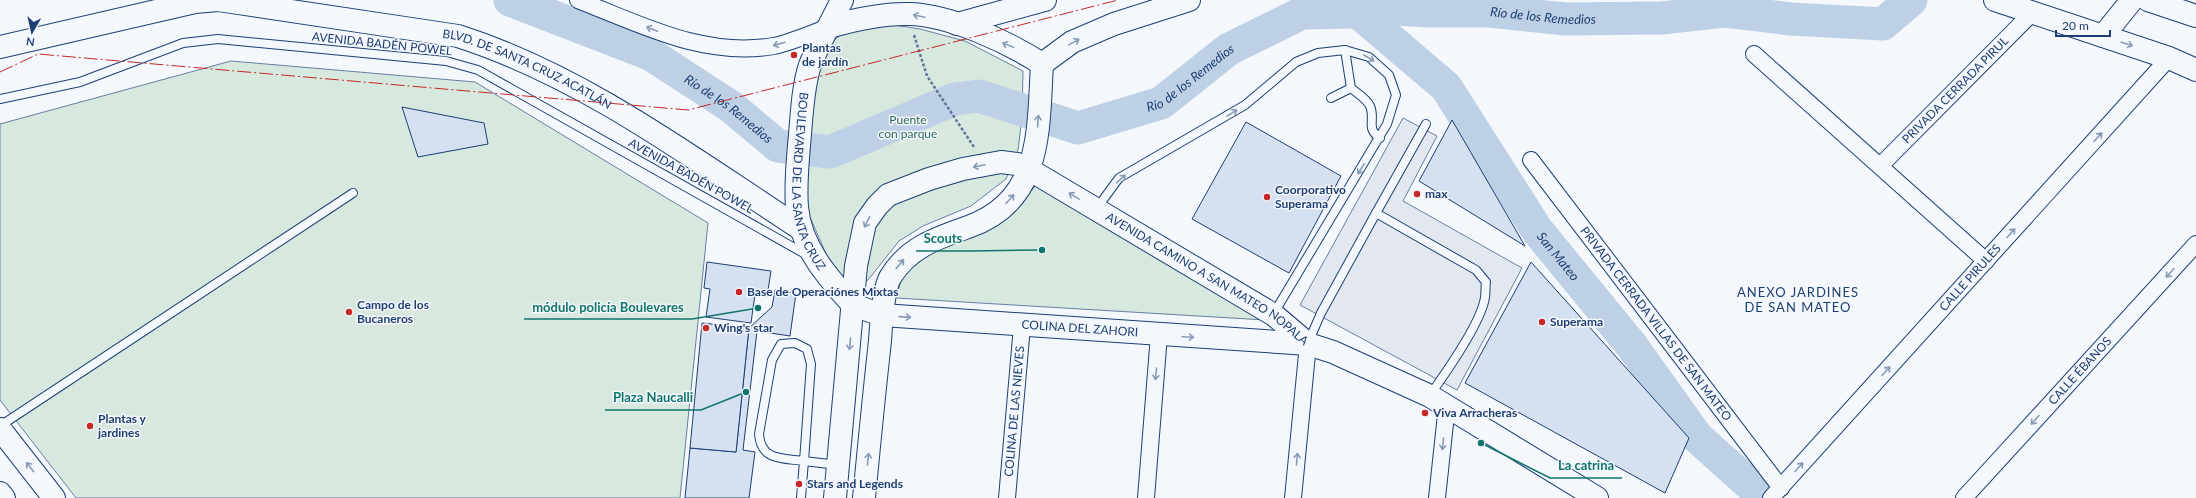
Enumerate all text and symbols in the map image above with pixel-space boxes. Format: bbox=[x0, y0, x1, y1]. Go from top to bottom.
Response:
water label: Río de los Remedios bbox=[1489, 3, 1596, 27]
one-way arrow bbox=[913, 11, 926, 19]
north arrow bbox=[12, 12, 52, 52]
scale bar bbox=[2056, 12, 2110, 38]
text: 20 m bbox=[2062, 18, 2089, 33]
one-way arrow bbox=[647, 25, 659, 32]
street label: BLVD. DE SANTA CRUZ ACATLÁN bbox=[442, 26, 615, 112]
street label: AVENIDA BADÉN POWEL bbox=[311, 29, 453, 58]
street label: PRIVADA CERRADA PIRUL bbox=[1899, 33, 2011, 146]
text: N bbox=[25, 35, 36, 49]
one-way arrow bbox=[1068, 37, 1080, 45]
place label: Plantas de jardín bbox=[802, 40, 848, 69]
one-way arrow bbox=[1003, 40, 1015, 48]
water label: Río de los Remedios bbox=[1144, 40, 1236, 115]
one-way arrow bbox=[773, 41, 786, 48]
one-way arrow bbox=[2120, 41, 2132, 49]
marker: Plantas de jardín bbox=[789, 50, 799, 60]
one-way arrow bbox=[1363, 55, 1375, 63]
water label: Río de los Remedios bbox=[682, 71, 776, 146]
street label: BOULEVARD DE LA SANTA CRUZ bbox=[789, 91, 829, 273]
one-way arrow bbox=[1226, 108, 1238, 116]
park label: Puente con parque bbox=[879, 112, 937, 141]
one-way arrow bbox=[1035, 115, 1042, 128]
one-way arrow bbox=[2094, 132, 2103, 142]
street label: AVENIDA BADÉN POWEL bbox=[626, 135, 757, 216]
one-way arrow bbox=[973, 162, 986, 170]
one-way arrow bbox=[1357, 163, 1365, 175]
one-way arrow bbox=[1116, 174, 1126, 183]
place label: Coorporativo Superama bbox=[1275, 182, 1346, 211]
place label: max bbox=[1425, 186, 1448, 201]
marker: max bbox=[1412, 189, 1422, 199]
one-way arrow bbox=[1068, 191, 1080, 199]
marker: Coorporativo Superama bbox=[1262, 192, 1272, 202]
one-way arrow bbox=[1005, 194, 1014, 205]
street label: AVENIDA CAMINO A SAN MATEO NOPALA bbox=[1103, 209, 1312, 349]
one-way arrow bbox=[863, 216, 870, 228]
street label: PRIVADA CERRADA VILLAS DE SAN MATEO bbox=[1577, 223, 1735, 424]
callout: Scouts bbox=[916, 226, 971, 251]
one-way arrow bbox=[2007, 228, 2016, 238]
water label: San Mateo bbox=[1534, 229, 1583, 284]
text: Scouts bbox=[924, 230, 963, 246]
street label: CALLE PIRULES bbox=[1936, 241, 2004, 314]
one-way arrow bbox=[895, 259, 904, 269]
one-way arrow bbox=[2165, 268, 2174, 278]
place label: Base de Operaciónes Mixtas bbox=[747, 284, 898, 299]
district label: ANEXO JARDINES DE SAN MATEO bbox=[1737, 284, 1859, 315]
marker: Base de Operaciónes Mixtas bbox=[734, 287, 744, 297]
callout: módulo policía Boulevares bbox=[524, 294, 692, 319]
place label: Campo de los Bucaneros bbox=[357, 297, 429, 326]
text: módulo policía Boulevares bbox=[532, 299, 684, 315]
marker: Campo de los Bucaneros bbox=[344, 307, 354, 317]
one-way arrow bbox=[898, 313, 911, 320]
place label: Superama bbox=[1550, 314, 1603, 329]
street label: COLINA DEL ZAHORI bbox=[1021, 317, 1139, 339]
marker: Superama bbox=[1537, 317, 1547, 327]
place label: Wing's star bbox=[714, 320, 774, 335]
marker: Wing's star bbox=[701, 323, 711, 333]
one-way arrow bbox=[1181, 333, 1194, 341]
street label: CALLE ÉBANOS bbox=[2045, 334, 2114, 408]
one-way arrow bbox=[846, 337, 853, 350]
street label: COLINA DE LAS NIEVES bbox=[1001, 345, 1027, 477]
one-way arrow bbox=[1882, 366, 1891, 376]
one-way arrow bbox=[1152, 367, 1159, 380]
callout: Plaza Naucalli bbox=[605, 385, 701, 410]
text: Plaza Naucalli bbox=[613, 389, 693, 405]
place label: Viva Arracheras bbox=[1432, 405, 1517, 420]
marker: Viva Arracheras bbox=[1420, 408, 1430, 418]
place label: Plantas y jardines bbox=[97, 411, 147, 440]
one-way arrow bbox=[2030, 415, 2039, 426]
marker: Plantas y jardines bbox=[85, 421, 95, 431]
one-way arrow bbox=[1439, 437, 1446, 450]
one-way arrow bbox=[864, 453, 871, 466]
one-way arrow bbox=[1293, 453, 1301, 466]
callout: La catrina bbox=[1550, 453, 1622, 478]
text: La catrina bbox=[1558, 457, 1614, 473]
one-way arrow bbox=[26, 462, 35, 473]
one-way arrow bbox=[1794, 463, 1803, 473]
place label: Stars and Legends bbox=[807, 476, 903, 491]
marker: Stars and Legends bbox=[794, 479, 804, 489]

